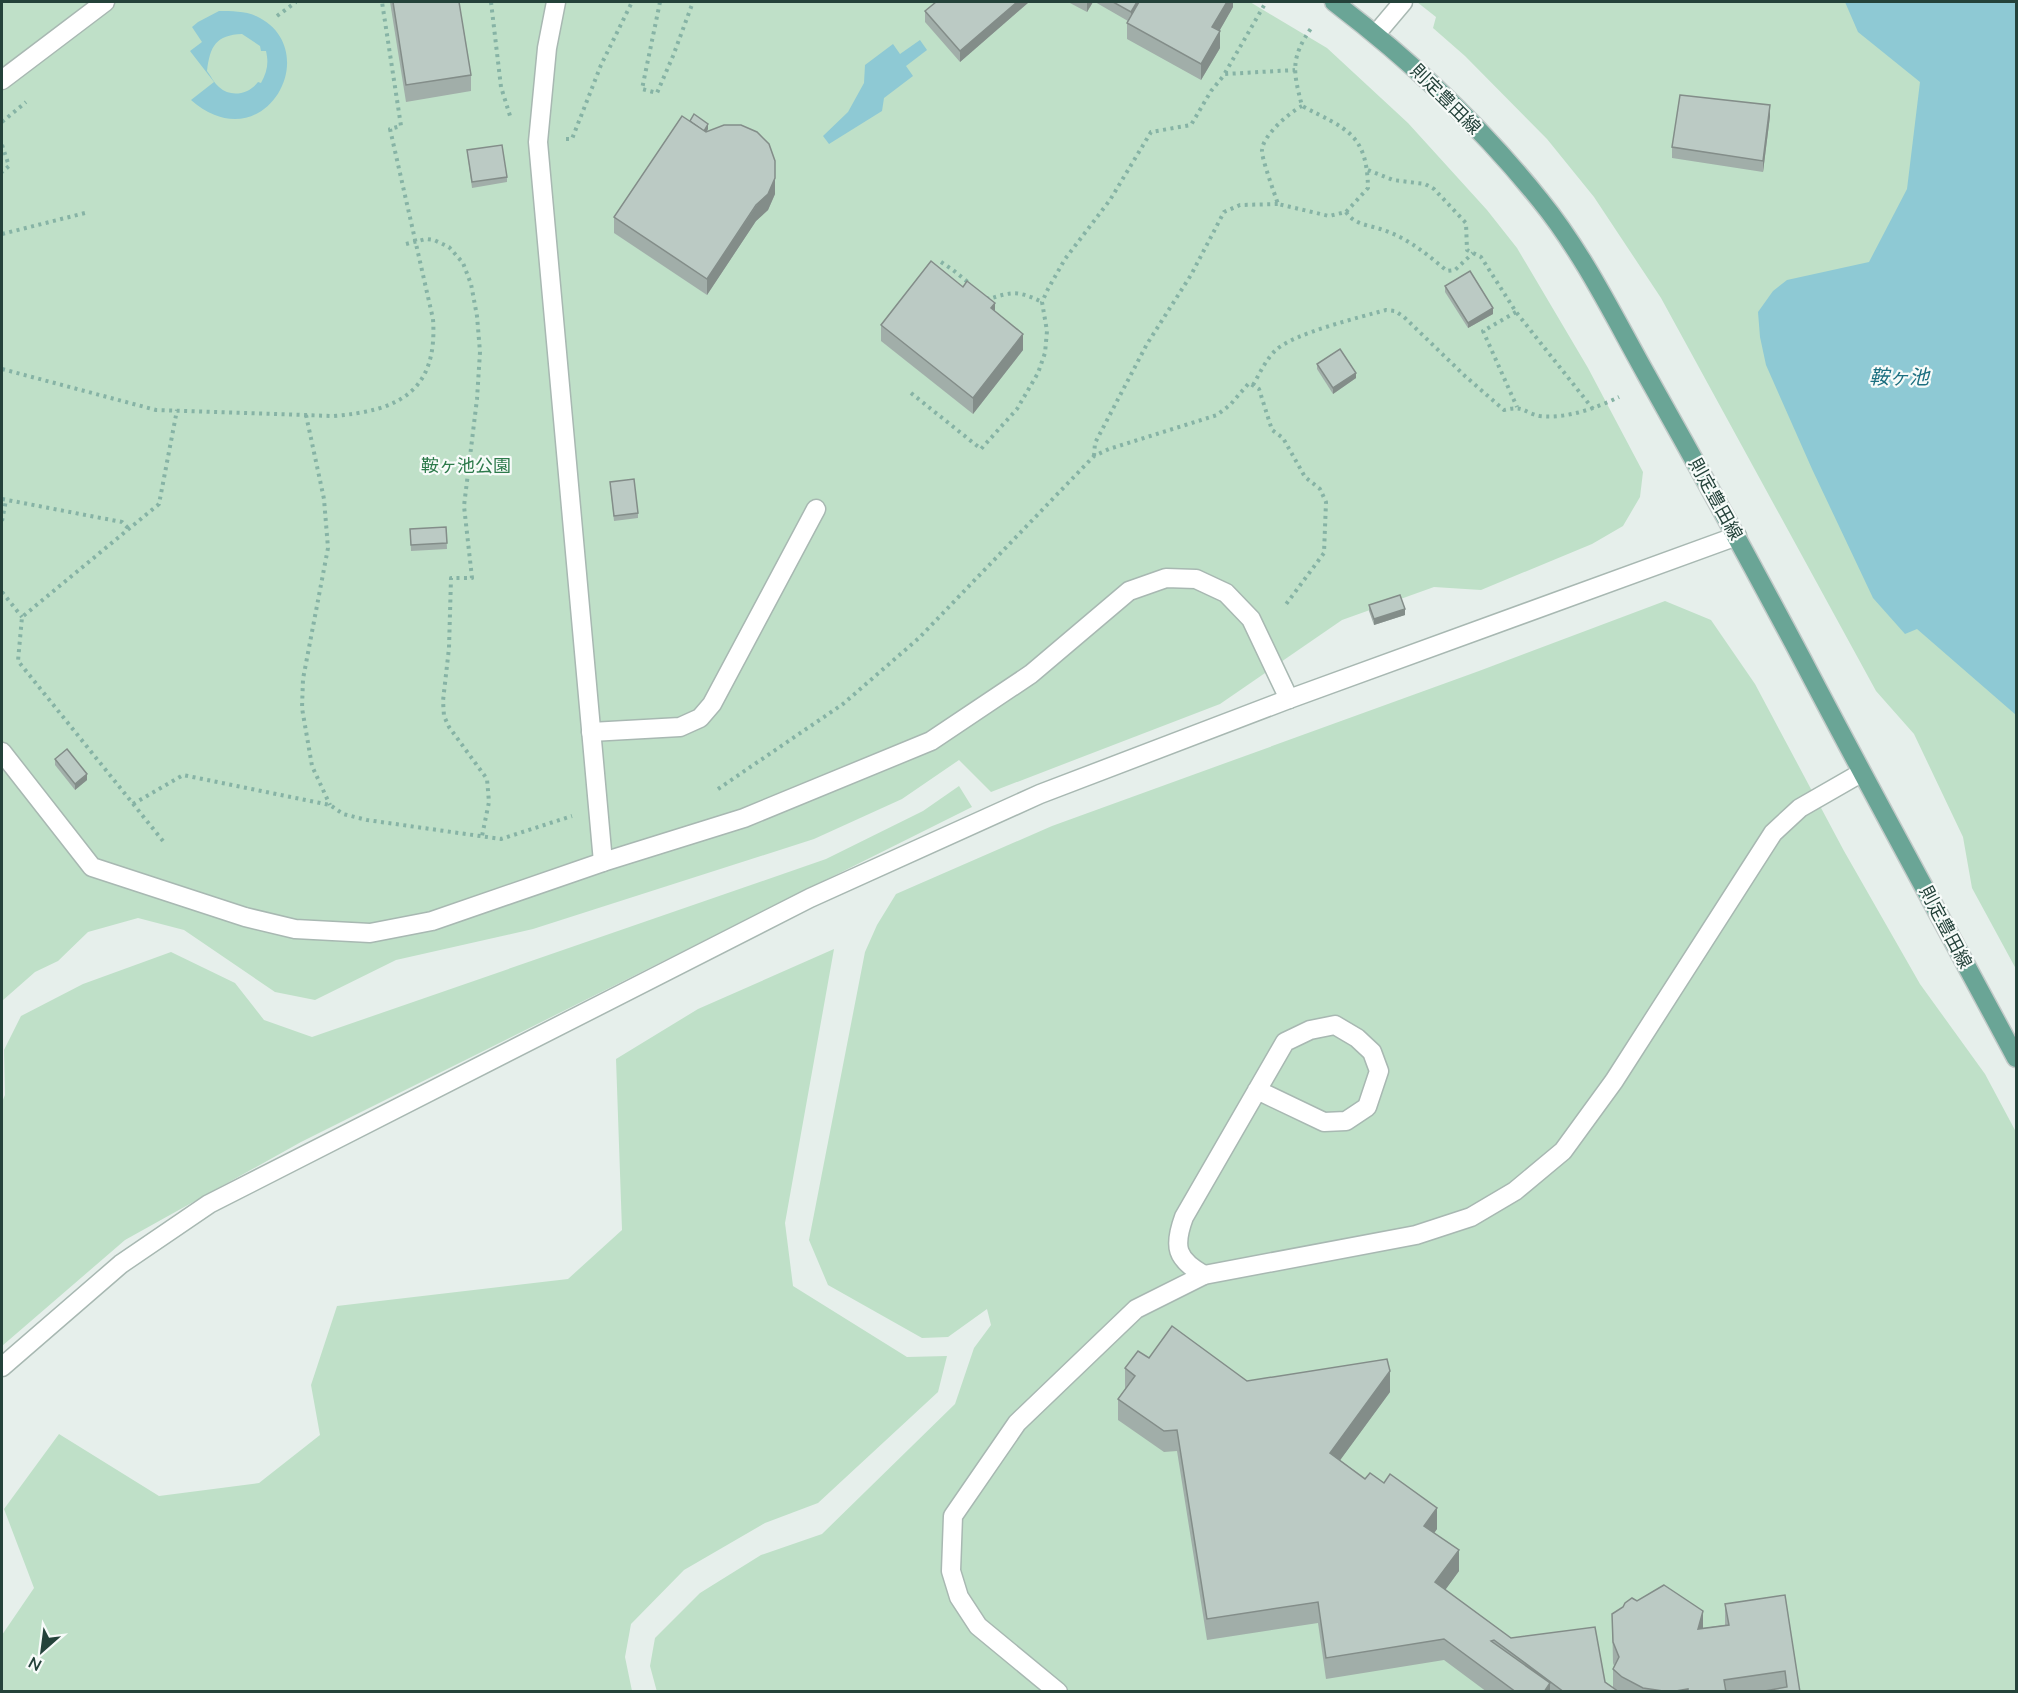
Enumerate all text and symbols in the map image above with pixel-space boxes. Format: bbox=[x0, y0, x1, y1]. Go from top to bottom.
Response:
street label: 則定豊田線 bbox=[1406, 59, 1486, 139]
water label: 鞍ヶ池 bbox=[1869, 364, 1931, 389]
park label: 鞍ヶ池公園 bbox=[421, 454, 511, 477]
street label: 則定豊田線 bbox=[1684, 454, 1748, 544]
street label: 則定豊田線 bbox=[1915, 882, 1977, 972]
north arrow bbox=[12, 1621, 72, 1681]
text: N bbox=[25, 1653, 45, 1676]

